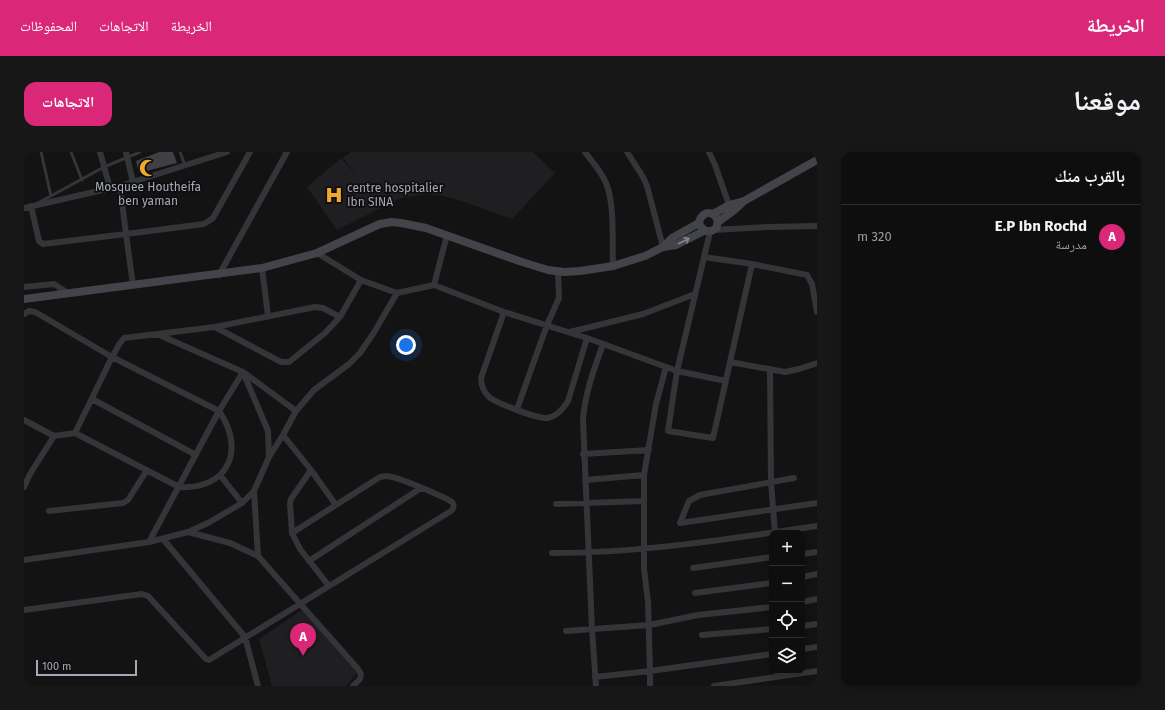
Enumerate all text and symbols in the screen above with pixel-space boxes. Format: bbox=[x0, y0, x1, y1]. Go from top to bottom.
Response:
text: الخريطة bbox=[1087, 14, 1145, 37]
text: المحفوظات bbox=[20, 18, 77, 35]
text: الاتجاهات bbox=[99, 18, 149, 35]
text: الخريطة bbox=[171, 18, 212, 35]
button: الاتجاهات bbox=[24, 82, 112, 126]
text: موقعنا bbox=[1073, 84, 1141, 117]
mosque icon: Mosquee Houtheifa ben yaman bbox=[138, 158, 158, 178]
text: بالقرب منك bbox=[1055, 166, 1125, 187]
place label: Mosquee Houtheifa ben yaman bbox=[95, 180, 201, 208]
place label: centre hospitalier Ibn SINA bbox=[347, 181, 444, 209]
hospital icon: centre hospitalier Ibn SINA bbox=[324, 185, 344, 205]
text: E.P Ibn Rochd bbox=[995, 217, 1087, 235]
text: 320 m bbox=[857, 229, 892, 244]
text: A bbox=[1108, 229, 1116, 244]
one-way arrow bbox=[678, 236, 690, 244]
text: مدرسة bbox=[1055, 237, 1087, 252]
your location bbox=[396, 335, 416, 355]
map controls bbox=[769, 530, 805, 674]
button: + bbox=[769, 530, 805, 566]
button: − bbox=[769, 566, 805, 602]
button: locate bbox=[769, 602, 805, 638]
pin: A bbox=[290, 623, 316, 656]
button: layers bbox=[769, 638, 805, 674]
scale bar bbox=[36, 658, 137, 677]
text: 100 m bbox=[42, 660, 71, 673]

